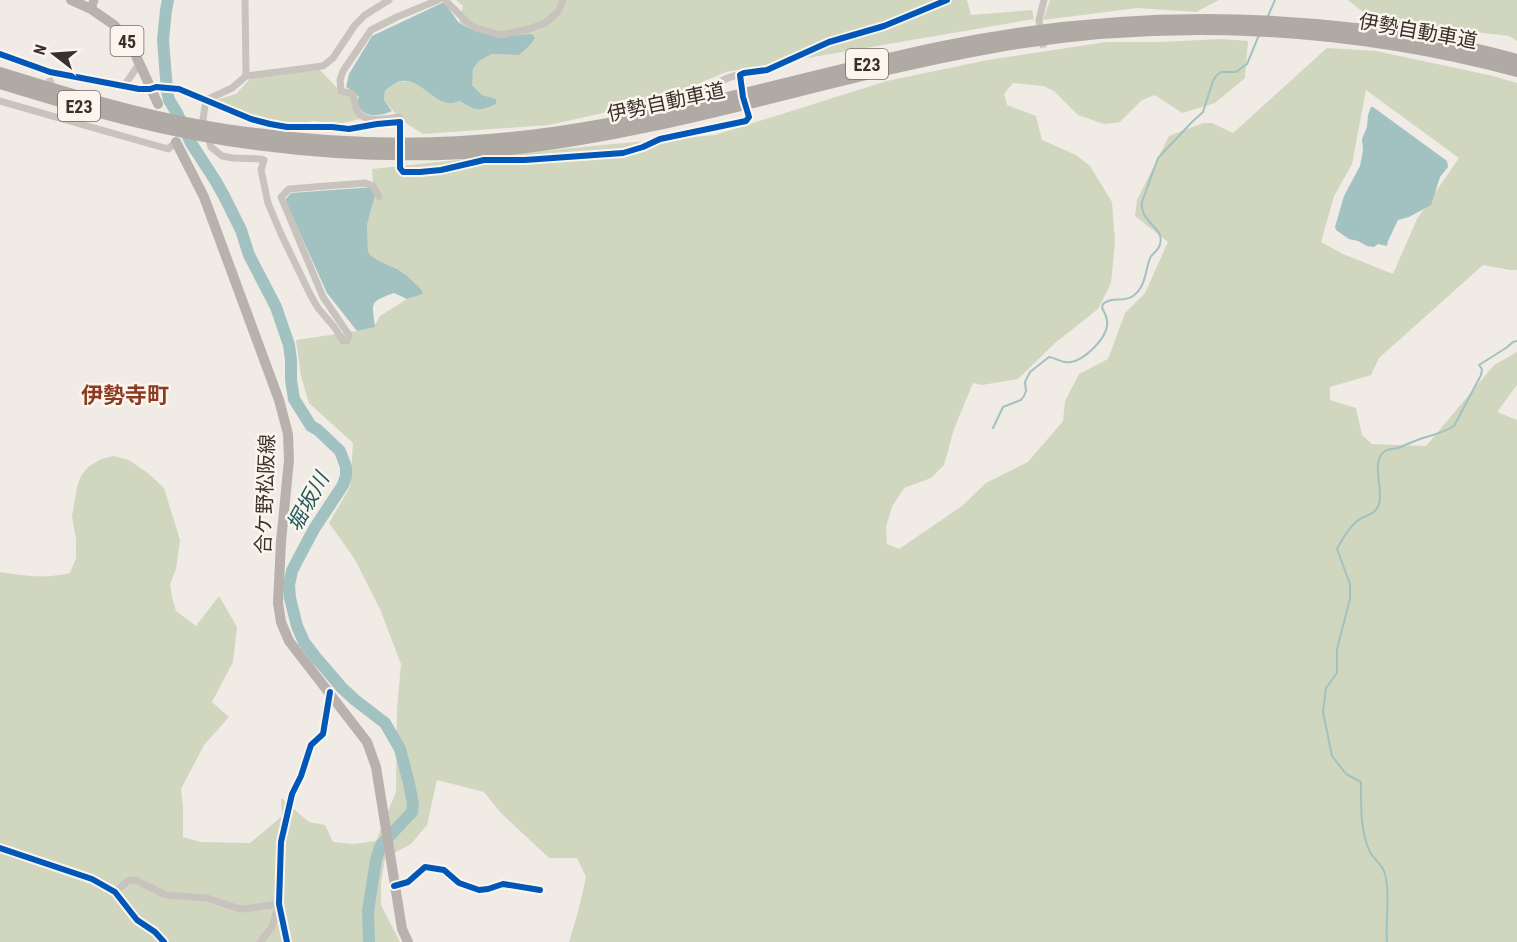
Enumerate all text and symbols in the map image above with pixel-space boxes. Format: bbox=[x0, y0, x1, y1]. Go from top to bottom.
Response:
street label: 伊勢自動車道 bbox=[1357, 9, 1479, 53]
north arrow bbox=[24, 24, 84, 84]
road number: 45 bbox=[110, 26, 144, 56]
text: N bbox=[30, 42, 51, 57]
road number: E23 bbox=[846, 49, 888, 79]
street label: 伊勢自動車道 bbox=[605, 78, 727, 126]
road number: E23 bbox=[58, 91, 100, 121]
district label: 伊勢寺町 bbox=[81, 383, 169, 408]
street label: 合ケ野松阪線 bbox=[251, 434, 279, 554]
water label: 堀坂川 bbox=[282, 467, 335, 535]

